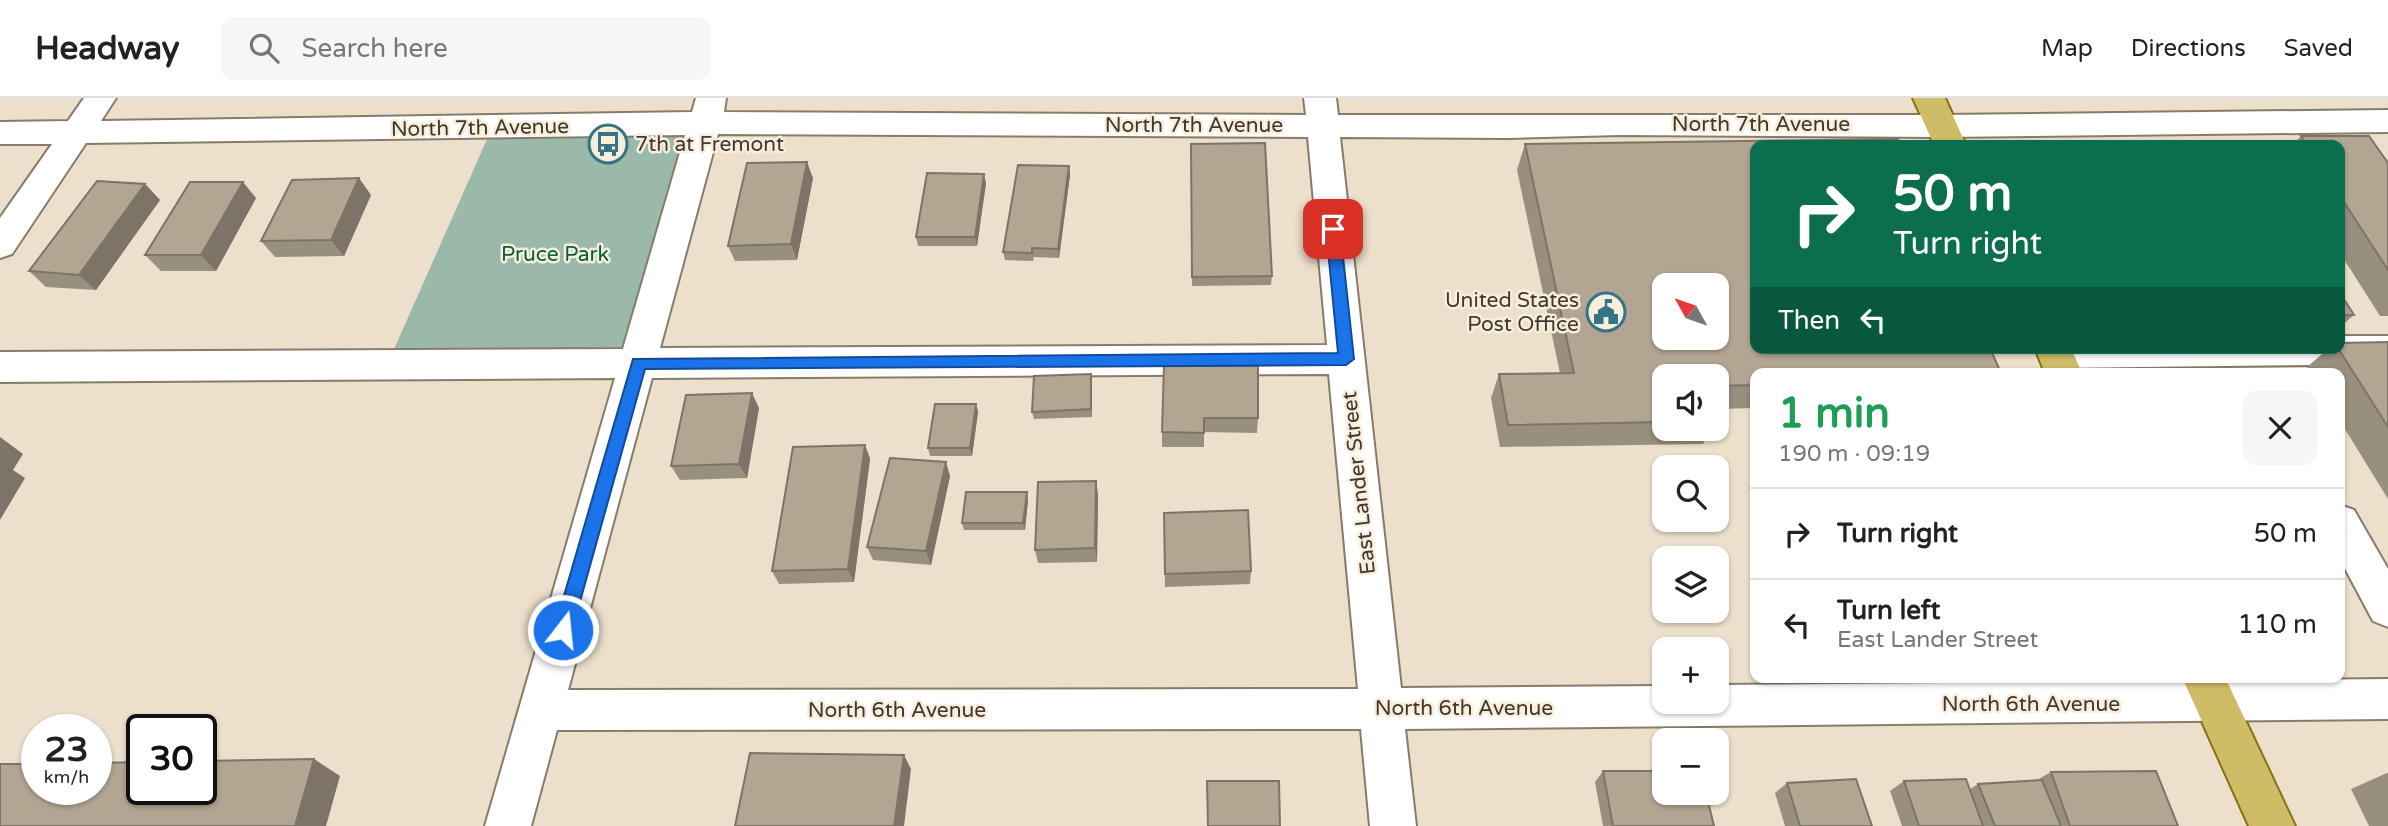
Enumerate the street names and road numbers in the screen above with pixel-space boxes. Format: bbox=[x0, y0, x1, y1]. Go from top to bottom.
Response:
street label: North 7th Avenue bbox=[1672, 112, 1850, 137]
street label: North 7th Avenue bbox=[1105, 113, 1283, 138]
street label: North 7th Avenue bbox=[391, 114, 569, 142]
street label: East Lander Street bbox=[1337, 390, 1381, 576]
street label: North 6th Avenue bbox=[1942, 692, 2120, 717]
street label: North 6th Avenue bbox=[1375, 696, 1553, 721]
street label: North 6th Avenue bbox=[808, 698, 986, 723]

